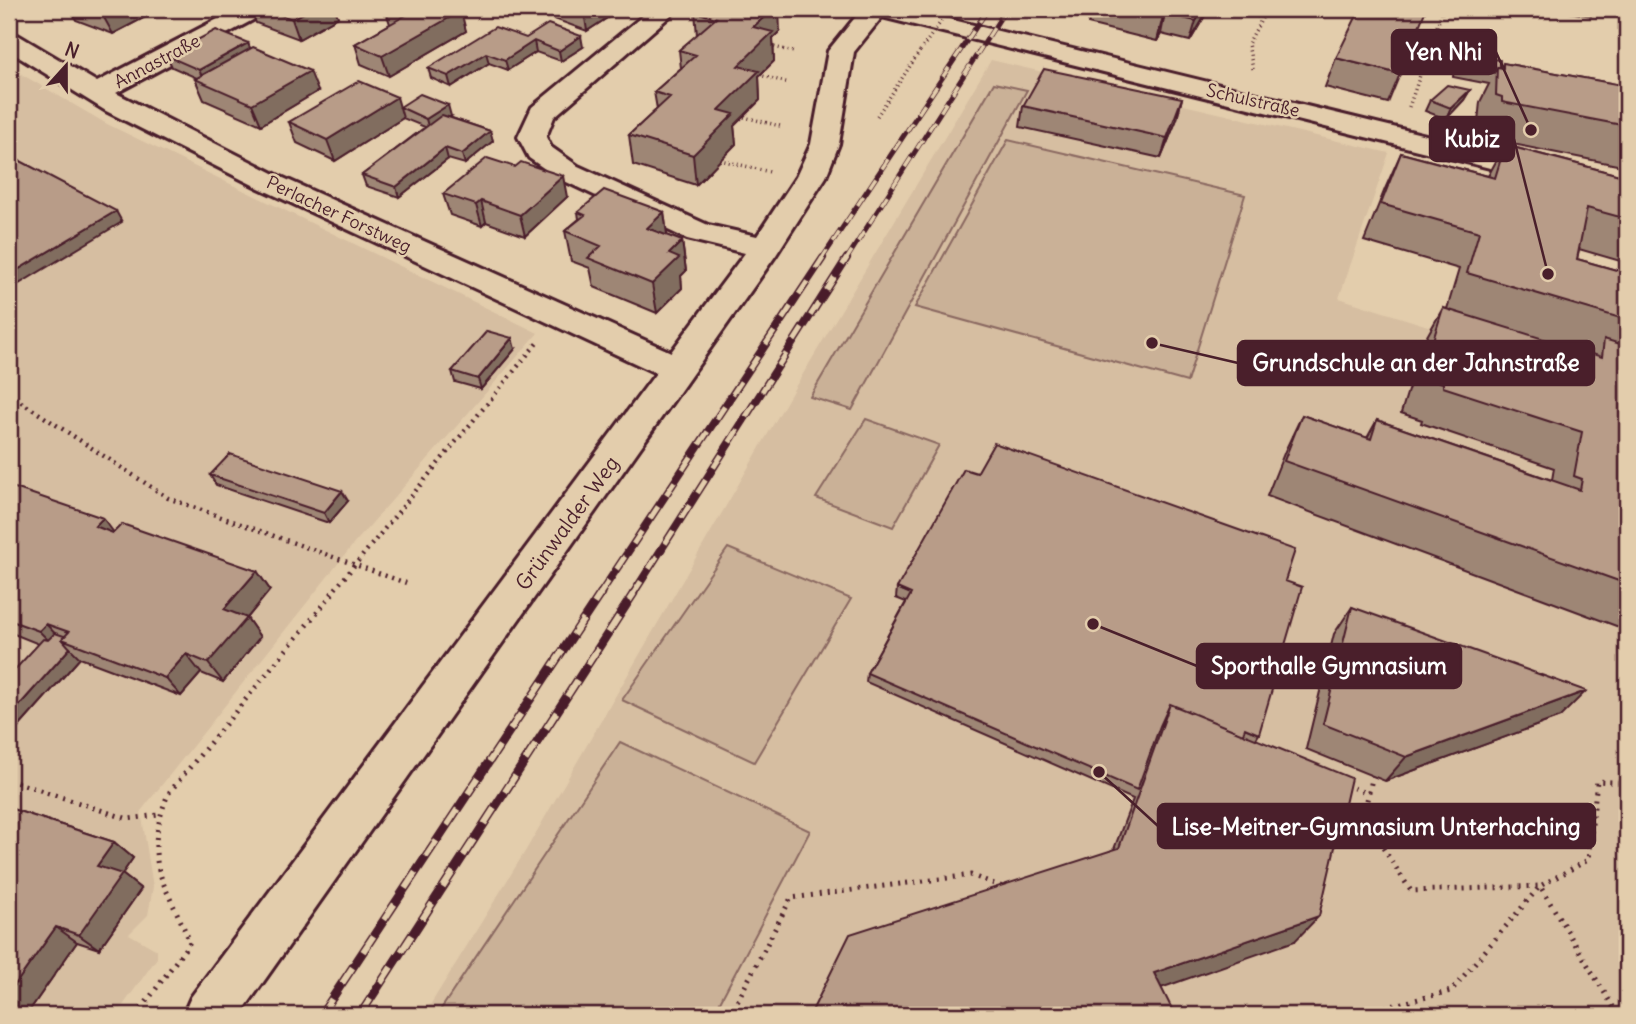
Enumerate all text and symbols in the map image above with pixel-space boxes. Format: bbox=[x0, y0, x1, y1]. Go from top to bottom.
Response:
street label: Annastraße bbox=[110, 29, 204, 93]
callout: Yen Nhi bbox=[1392, 30, 1496, 74]
north arrow bbox=[32, 32, 102, 102]
text: N bbox=[62, 37, 83, 64]
text: Yen Nhi bbox=[1405, 37, 1482, 66]
street label: Schulstraße bbox=[1204, 78, 1302, 122]
callout: Kubiz bbox=[1430, 117, 1514, 161]
text: Kubiz bbox=[1444, 124, 1500, 153]
street label: Perlacher Forstweg bbox=[263, 170, 415, 258]
callout: Grundschule an der Jahnstraße bbox=[1238, 341, 1594, 385]
text: Grundschule an der Jahnstraße bbox=[1252, 348, 1580, 377]
street label: Grünwalder Weg bbox=[509, 450, 625, 596]
callout: Sporthalle Gymnasium bbox=[1197, 644, 1461, 688]
text: Sporthalle Gymnasium bbox=[1211, 651, 1447, 680]
callout: Lise-Meitner-Gymnasium Unterhaching bbox=[1158, 804, 1595, 848]
text: Lise-Meitner-Gymnasium Unterhaching bbox=[1171, 812, 1581, 841]

